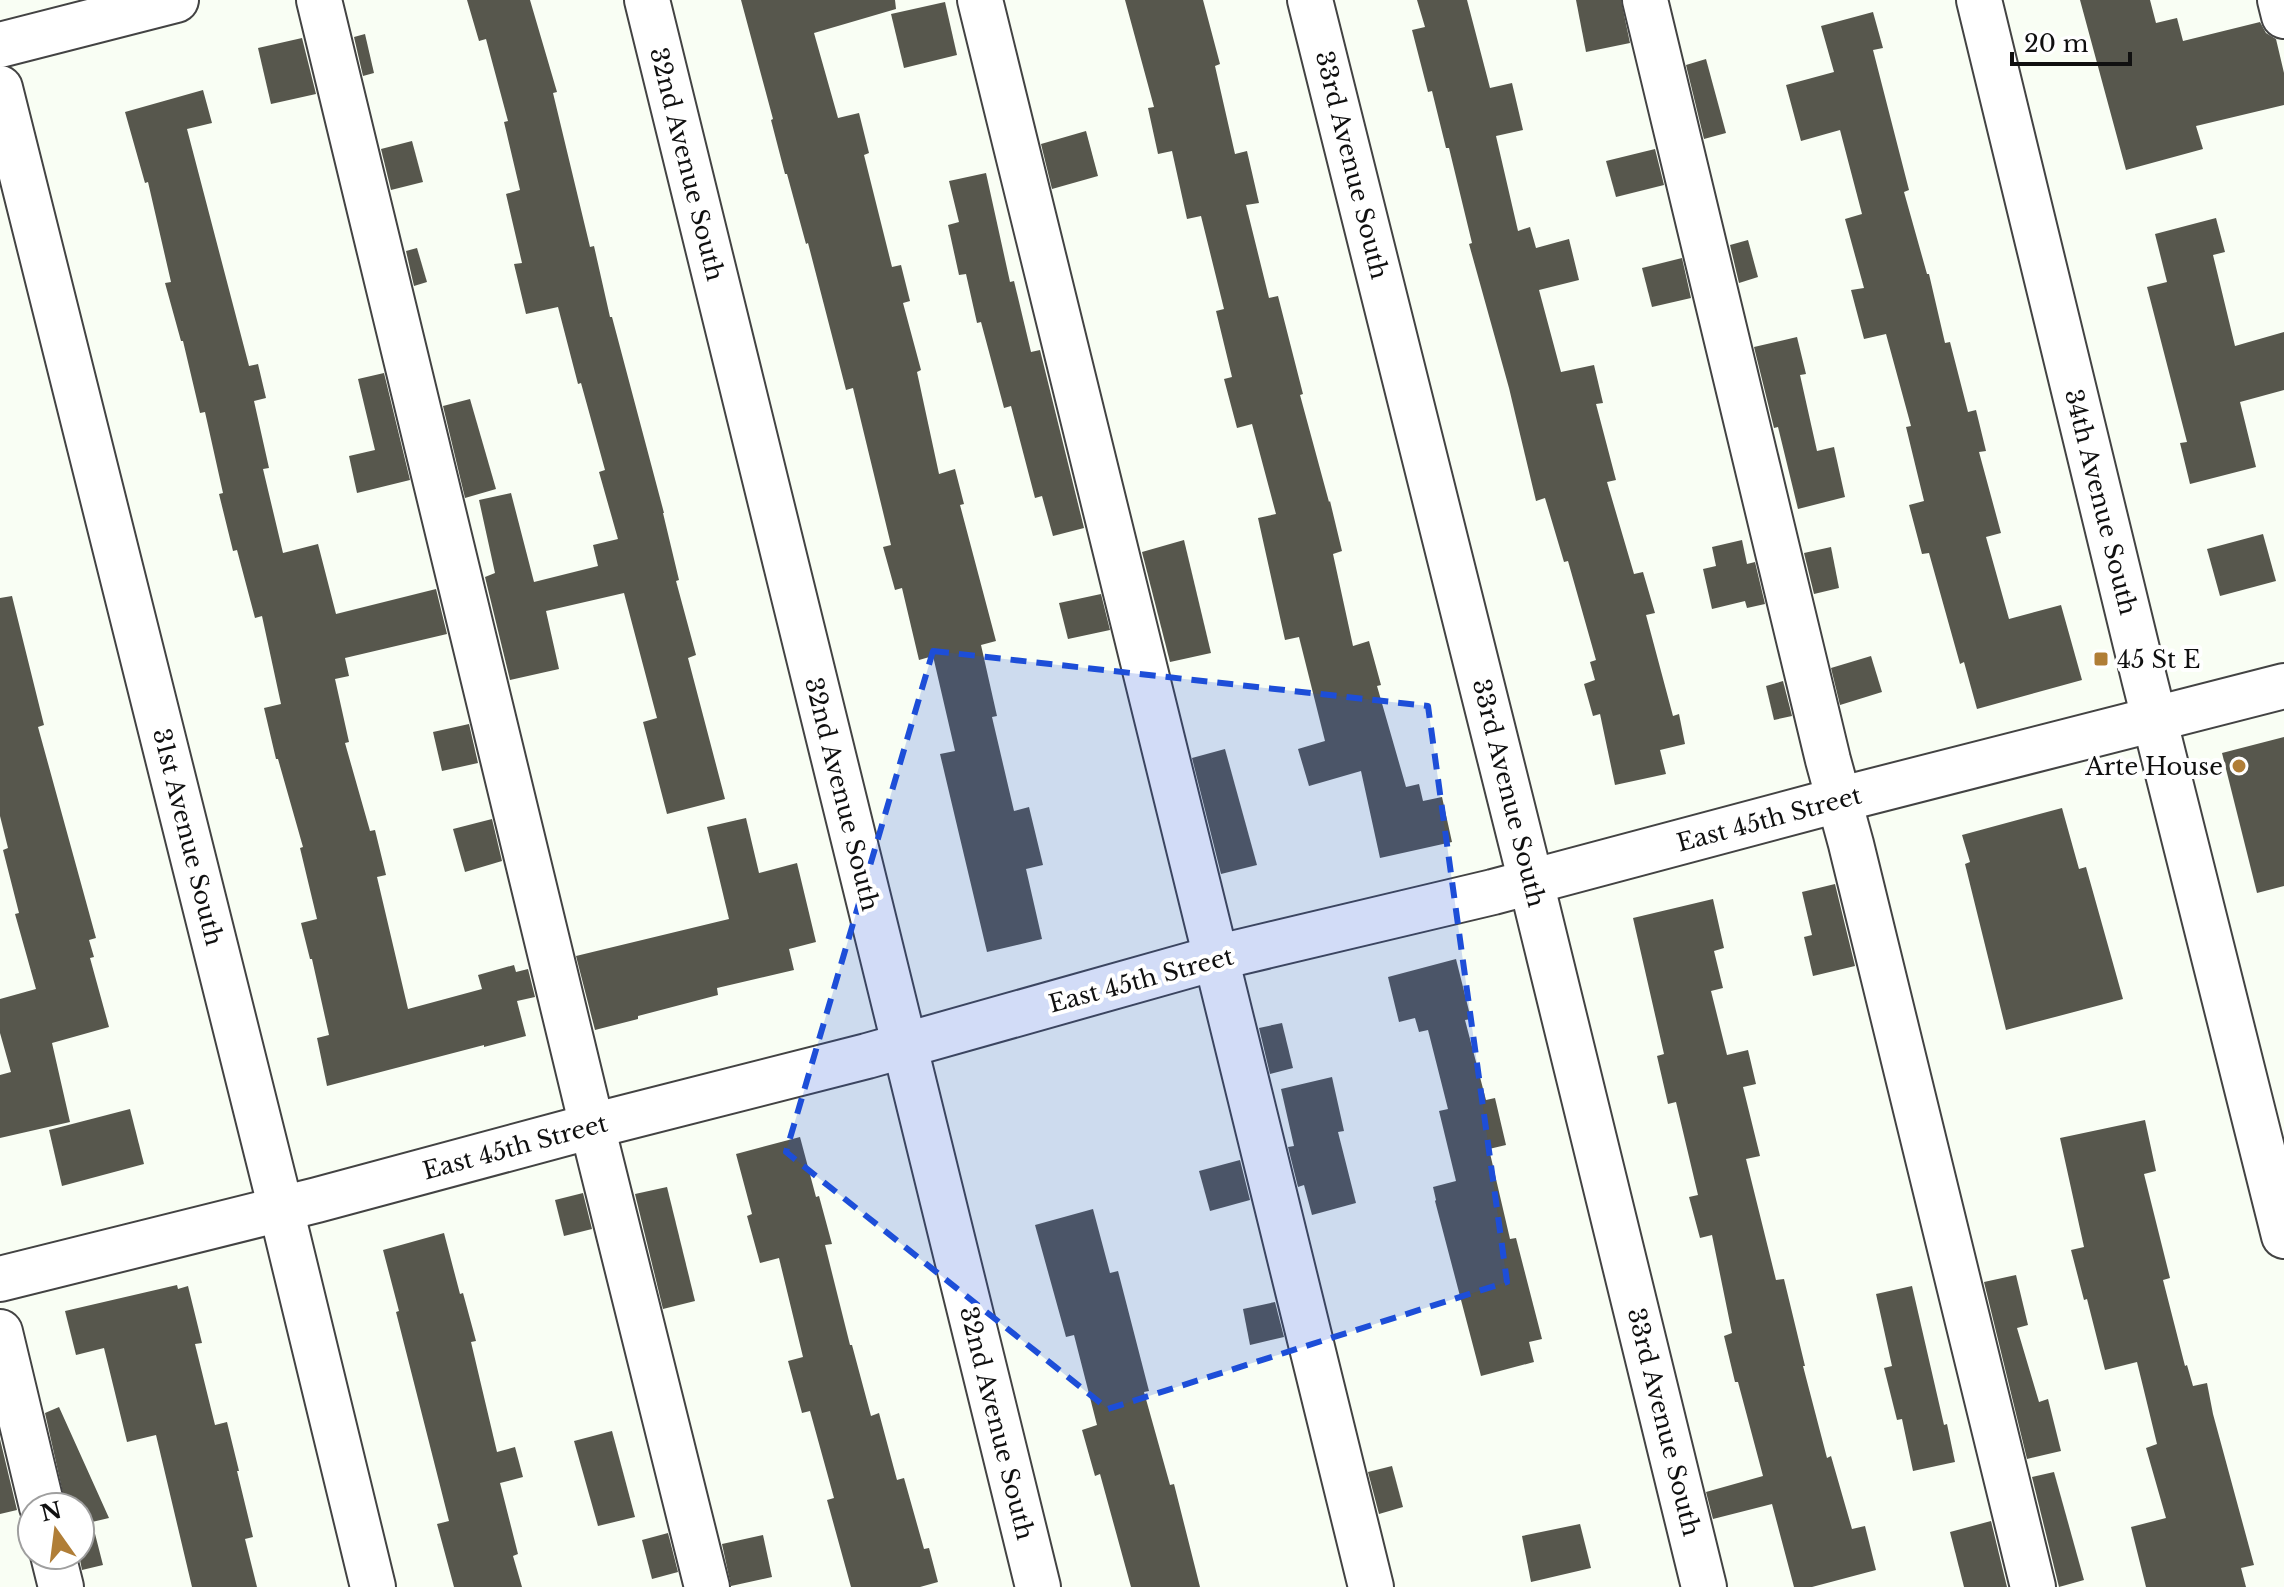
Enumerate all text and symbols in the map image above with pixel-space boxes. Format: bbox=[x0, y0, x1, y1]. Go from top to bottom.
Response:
scale bar bbox=[2012, 16, 2130, 66]
text: 20 m bbox=[2024, 29, 2089, 58]
street label: 32nd Avenue South bbox=[644, 44, 730, 284]
street label: 33rd Avenue South bbox=[1310, 48, 1394, 282]
street label: 34th Avenue South bbox=[2059, 386, 2143, 618]
place label: 45 St E bbox=[2117, 645, 2200, 674]
marker: 45 St E bbox=[2092, 650, 2110, 668]
street label: 32nd Avenue South bbox=[799, 674, 885, 914]
street label: 33rd Avenue South bbox=[1467, 676, 1551, 910]
street label: 31st Avenue South bbox=[147, 726, 229, 948]
place label: Arte House bbox=[2084, 752, 2223, 781]
marker: Arte House bbox=[2230, 757, 2248, 775]
street label: East 45th Street bbox=[1674, 780, 1864, 858]
street label: East 45th Street bbox=[1046, 941, 1236, 1019]
street label: East 45th Street bbox=[420, 1108, 610, 1186]
street label: 32nd Avenue South bbox=[954, 1303, 1040, 1543]
street label: 33rd Avenue South bbox=[1622, 1305, 1706, 1539]
north arrow bbox=[16, 1491, 96, 1571]
text: N bbox=[38, 1496, 65, 1528]

